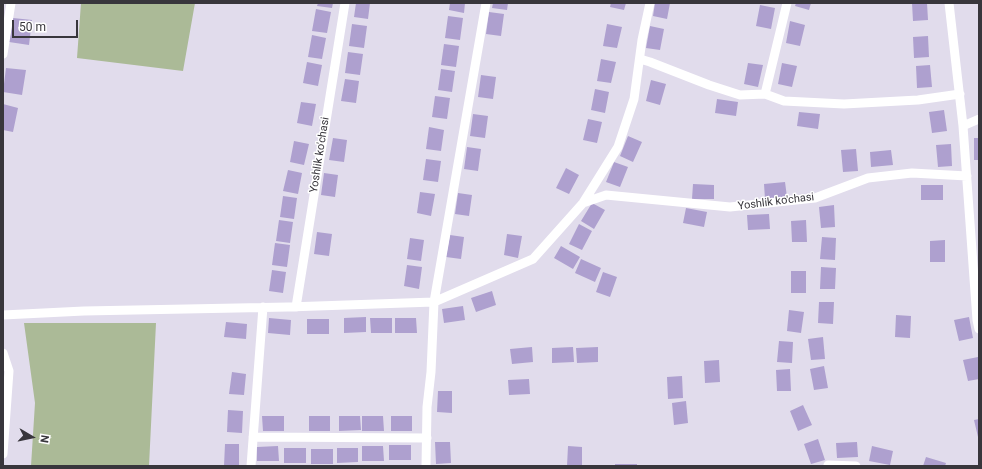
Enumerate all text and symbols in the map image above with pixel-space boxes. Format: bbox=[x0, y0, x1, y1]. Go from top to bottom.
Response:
scale bar bbox=[14, 12, 80, 38]
text: 50 m bbox=[19, 20, 46, 34]
street label: Yoshlik ko'chasi bbox=[307, 116, 333, 194]
street label: Yoshlik ko'chasi bbox=[737, 191, 815, 213]
north arrow bbox=[12, 417, 52, 457]
text: N bbox=[37, 434, 51, 444]

